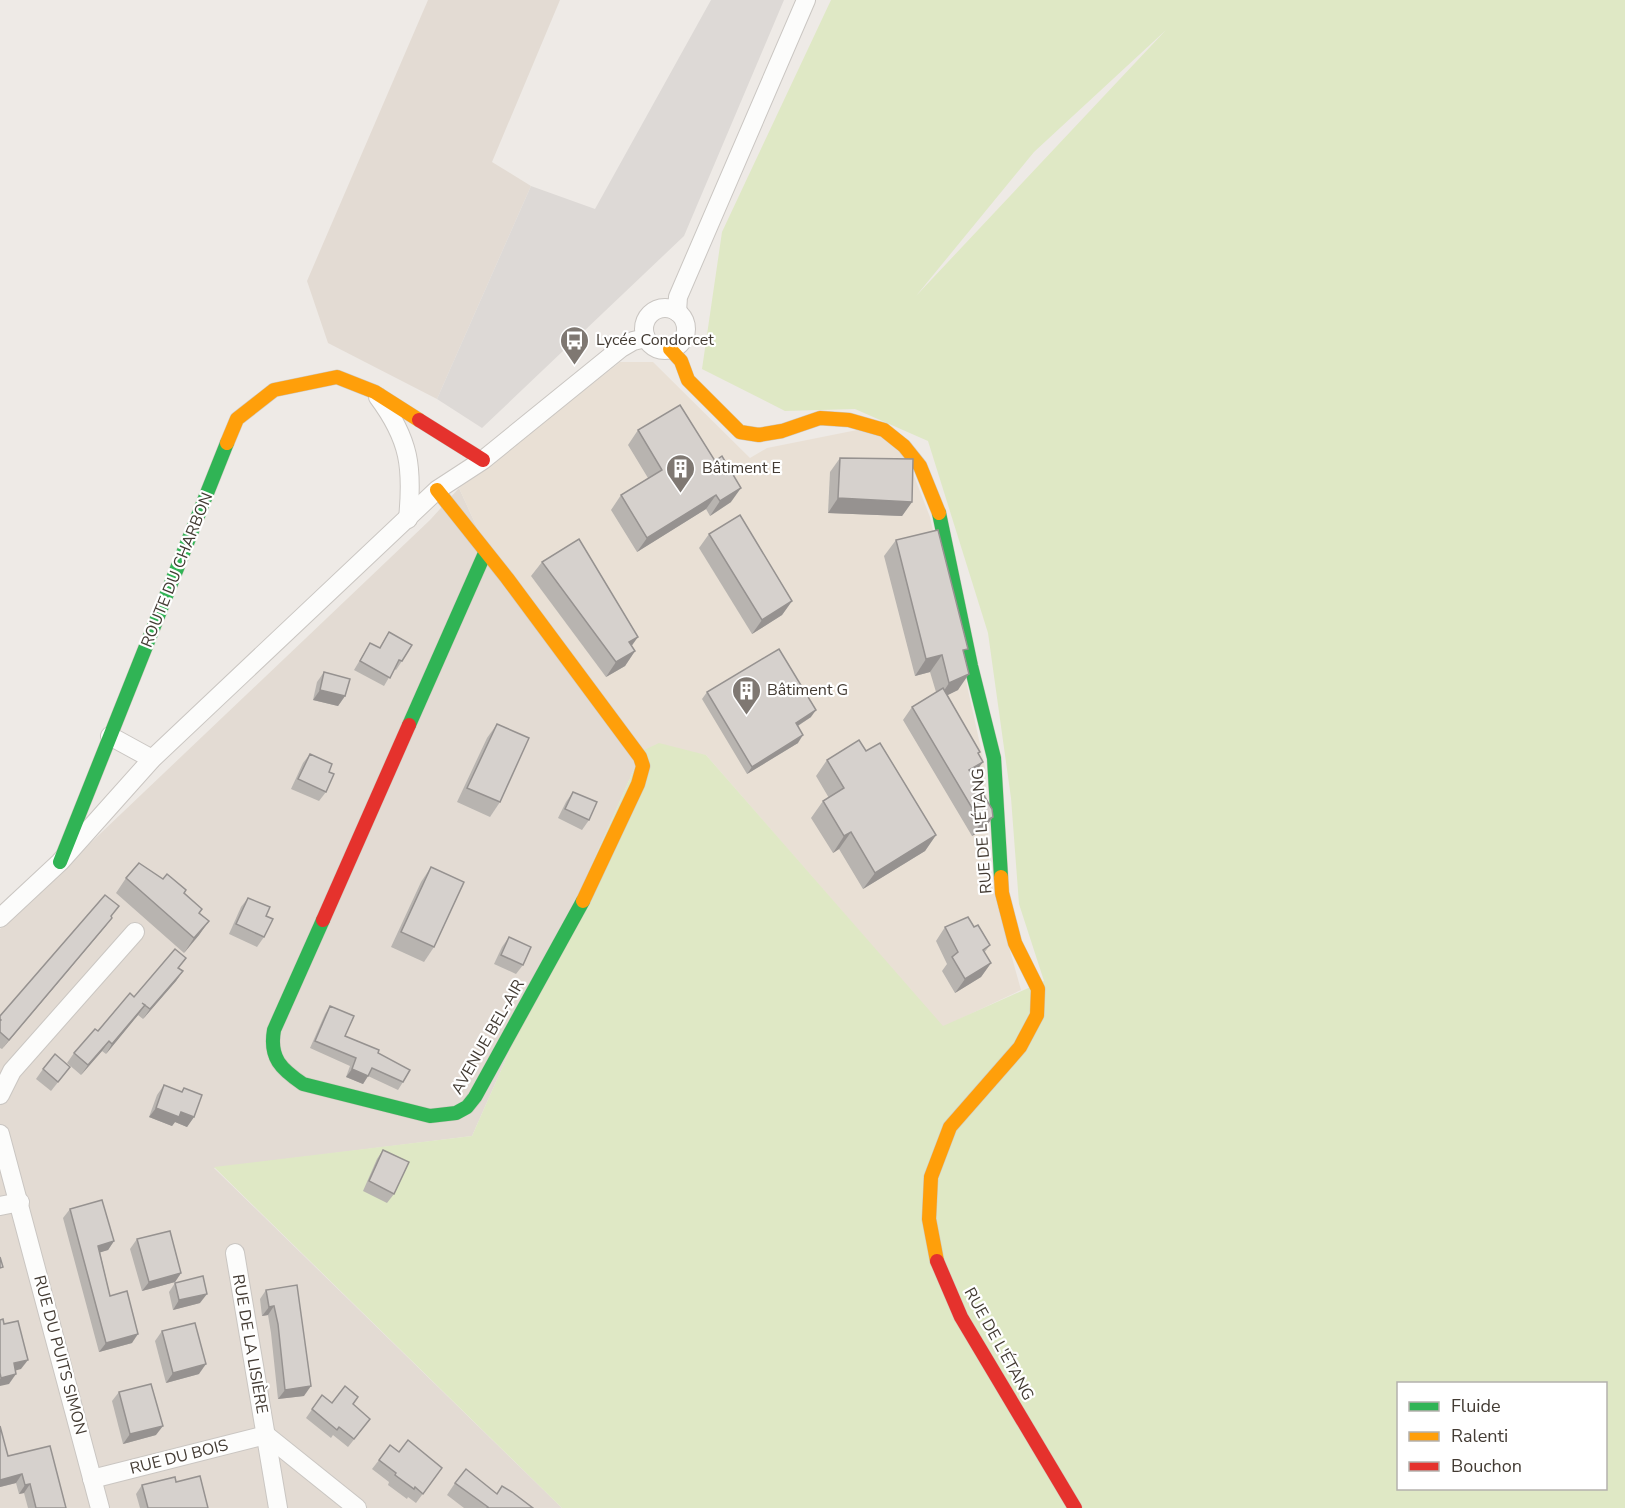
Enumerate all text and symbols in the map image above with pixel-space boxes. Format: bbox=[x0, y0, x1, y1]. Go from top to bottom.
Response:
bus stop icon: Lycée Condorcet bbox=[559, 324, 591, 366]
place label: Lycée Condorcet bbox=[596, 329, 714, 351]
building icon: Bâtiment E bbox=[665, 452, 697, 494]
place label: Bâtiment E bbox=[702, 457, 781, 479]
street label: ROUTE DU CHARBON bbox=[136, 489, 218, 651]
building icon: Bâtiment G bbox=[730, 674, 762, 716]
place label: Bâtiment G bbox=[767, 679, 848, 701]
street label: RUE DE L'ÉTANG bbox=[967, 767, 997, 895]
street label: AVENUE BEL-AIR bbox=[446, 975, 530, 1098]
street label: RUE DE LA LISIÈRE bbox=[227, 1272, 273, 1416]
street label: RUE DU PUITS SIMON bbox=[28, 1273, 92, 1437]
street label: RUE DE L'ÉTANG bbox=[959, 1284, 1039, 1404]
legend bbox=[1397, 1382, 1607, 1490]
text: Fluide bbox=[1451, 1394, 1501, 1418]
text: Ralenti bbox=[1451, 1424, 1508, 1448]
street label: RUE DU BOIS bbox=[128, 1434, 231, 1480]
text: Bouchon bbox=[1451, 1454, 1522, 1478]

